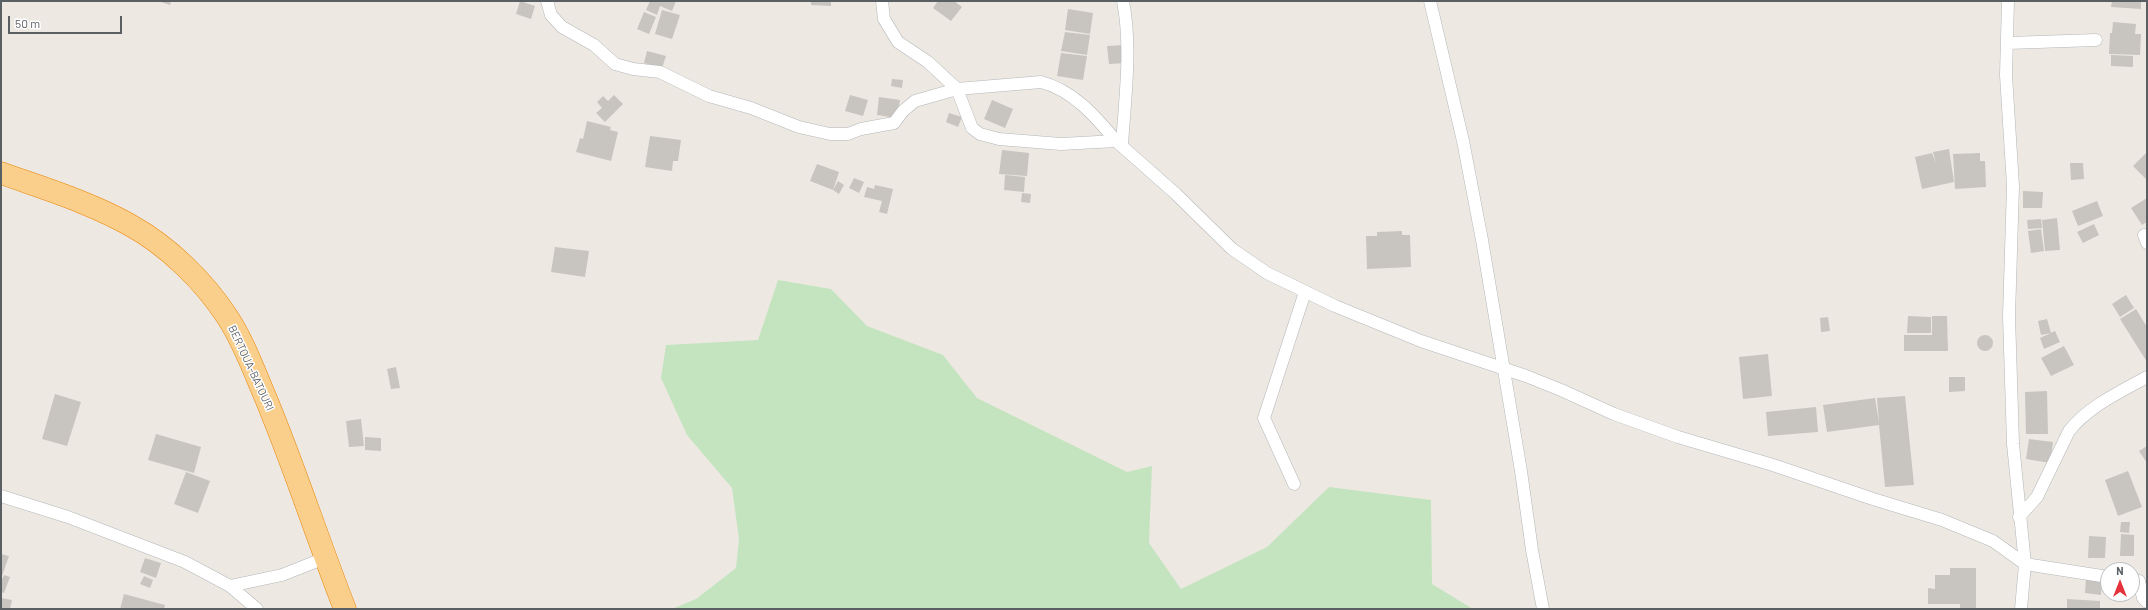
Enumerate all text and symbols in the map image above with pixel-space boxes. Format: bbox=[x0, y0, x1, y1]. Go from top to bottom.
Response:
scale bar bbox=[10, 8, 124, 34]
text: 50 m bbox=[15, 16, 40, 30]
street label: BERTOUA-BATOURI bbox=[225, 323, 277, 413]
north arrow bbox=[2100, 562, 2140, 602]
text: N bbox=[2116, 564, 2124, 577]

